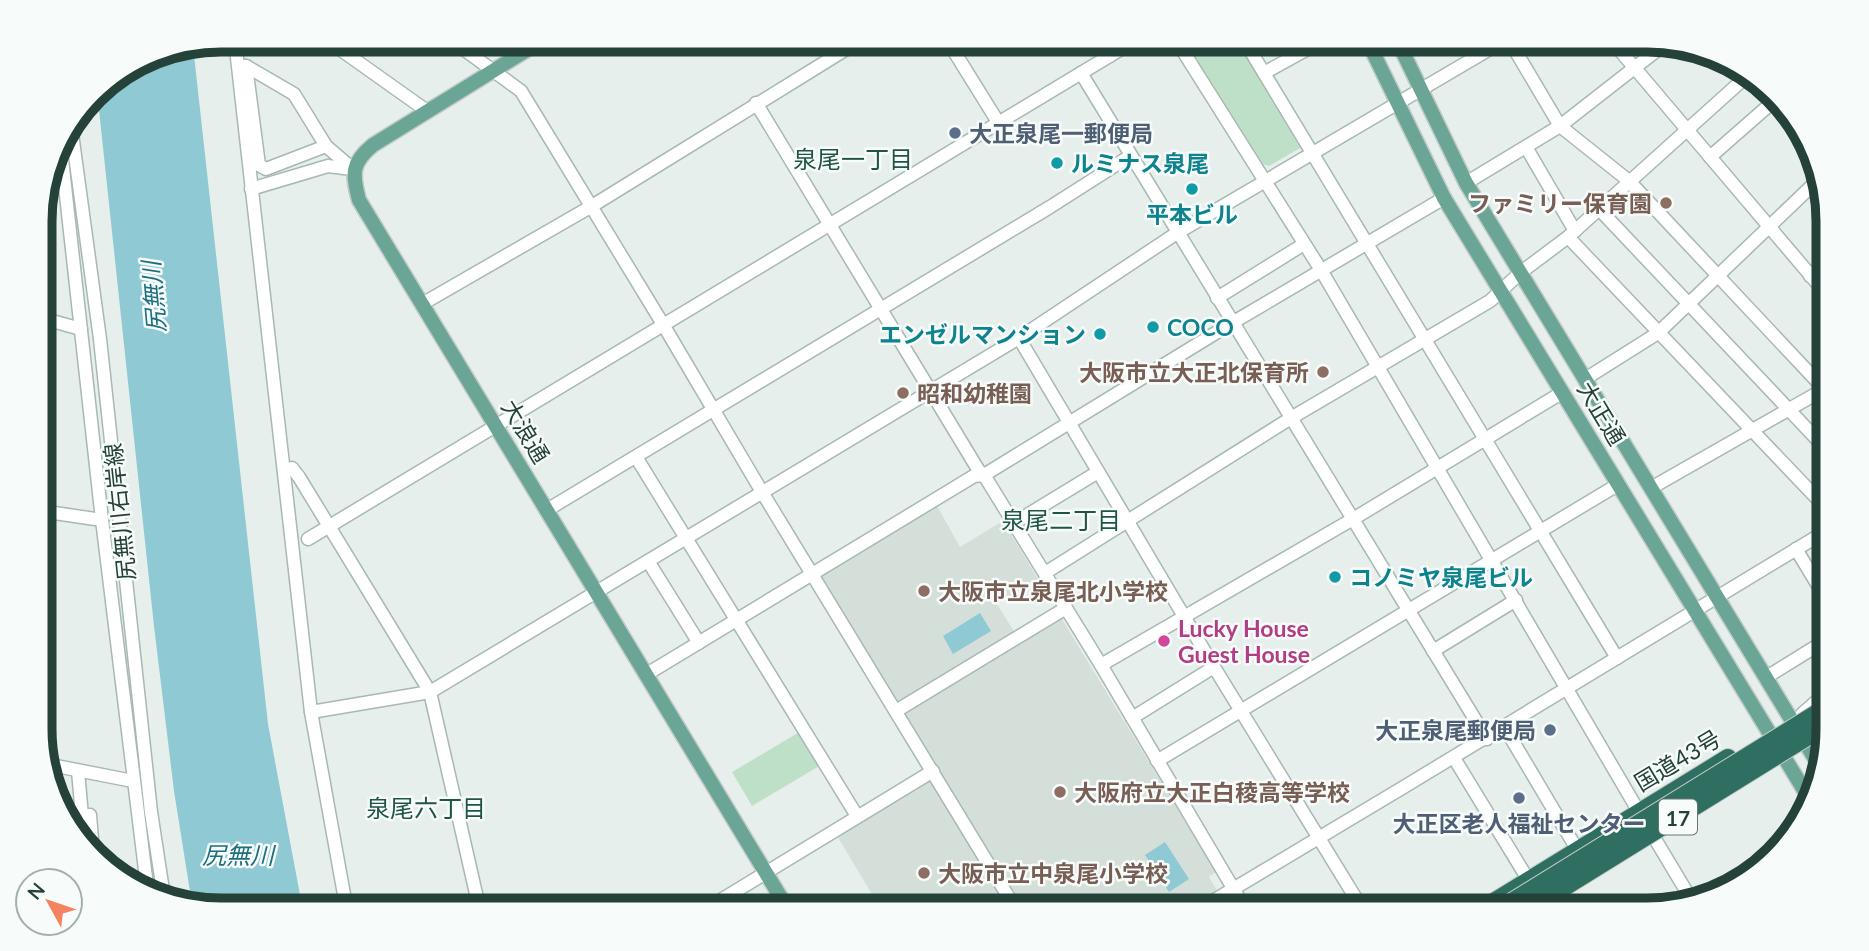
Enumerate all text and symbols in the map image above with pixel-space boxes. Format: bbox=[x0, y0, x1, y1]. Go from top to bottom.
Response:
place label: 大正泉尾一郵便局 bbox=[969, 119, 1153, 147]
marker: 大正泉尾一郵便局 bbox=[947, 125, 963, 141]
district label: 泉尾一丁目 bbox=[793, 144, 913, 173]
place label: ルミナス泉尾 bbox=[1071, 149, 1209, 177]
marker: ルミナス泉尾 bbox=[1049, 155, 1065, 171]
marker: 平本ビル bbox=[1184, 181, 1200, 197]
place label: ファミリー保育園 bbox=[1468, 189, 1652, 217]
marker: ファミリー保育園 bbox=[1658, 195, 1674, 211]
place label: 平本ビル bbox=[1146, 200, 1238, 228]
water label: 尻無川 bbox=[135, 257, 171, 334]
place label: COCO bbox=[1167, 313, 1234, 341]
marker: COCO bbox=[1145, 319, 1161, 335]
place label: エンゼルマンション bbox=[879, 320, 1086, 348]
marker: エンゼルマンション bbox=[1092, 326, 1108, 342]
place label: 大阪市立大正北保育所 bbox=[1079, 358, 1309, 386]
marker: 大阪市立大正北保育所 bbox=[1315, 364, 1331, 380]
street label: 大正通 bbox=[1572, 376, 1632, 450]
place label: 昭和幼稚園 bbox=[917, 379, 1032, 407]
marker: 昭和幼稚園 bbox=[895, 385, 911, 401]
street label: 大浪通 bbox=[496, 394, 556, 468]
street label: 尻無川右岸線 bbox=[98, 442, 140, 582]
district label: 泉尾二丁目 bbox=[1001, 505, 1121, 534]
place label: コノミヤ泉尾ビル bbox=[1349, 563, 1533, 591]
marker: コノミヤ泉尾ビル bbox=[1327, 569, 1343, 585]
place label: 大阪市立泉尾北小学校 bbox=[938, 577, 1168, 605]
marker: 大阪市立泉尾北小学校 bbox=[916, 583, 932, 599]
place label: Lucky House Guest House bbox=[1178, 614, 1310, 668]
marker: Lucky House Guest House bbox=[1156, 633, 1172, 649]
place label: 大正泉尾郵便局 bbox=[1375, 716, 1536, 744]
marker: 大正泉尾郵便局 bbox=[1542, 722, 1558, 738]
street label: 国道43号 bbox=[1629, 723, 1725, 797]
place label: 大阪府立大正白稜高等学校 bbox=[1074, 778, 1350, 806]
marker: 大阪府立大正白稜高等学校 bbox=[1052, 784, 1068, 800]
marker: 大正区老人福祉センター bbox=[1511, 790, 1527, 806]
district label: 泉尾六丁目 bbox=[366, 793, 486, 822]
road number: 17 bbox=[1659, 800, 1697, 834]
place label: 大正区老人福祉センター bbox=[1393, 809, 1646, 837]
water label: 尻無川 bbox=[202, 840, 277, 869]
place label: 大阪市立中泉尾小学校 bbox=[938, 859, 1168, 887]
marker: 大阪市立中泉尾小学校 bbox=[916, 865, 932, 881]
north arrow bbox=[14, 867, 84, 937]
text: N bbox=[22, 878, 49, 904]

